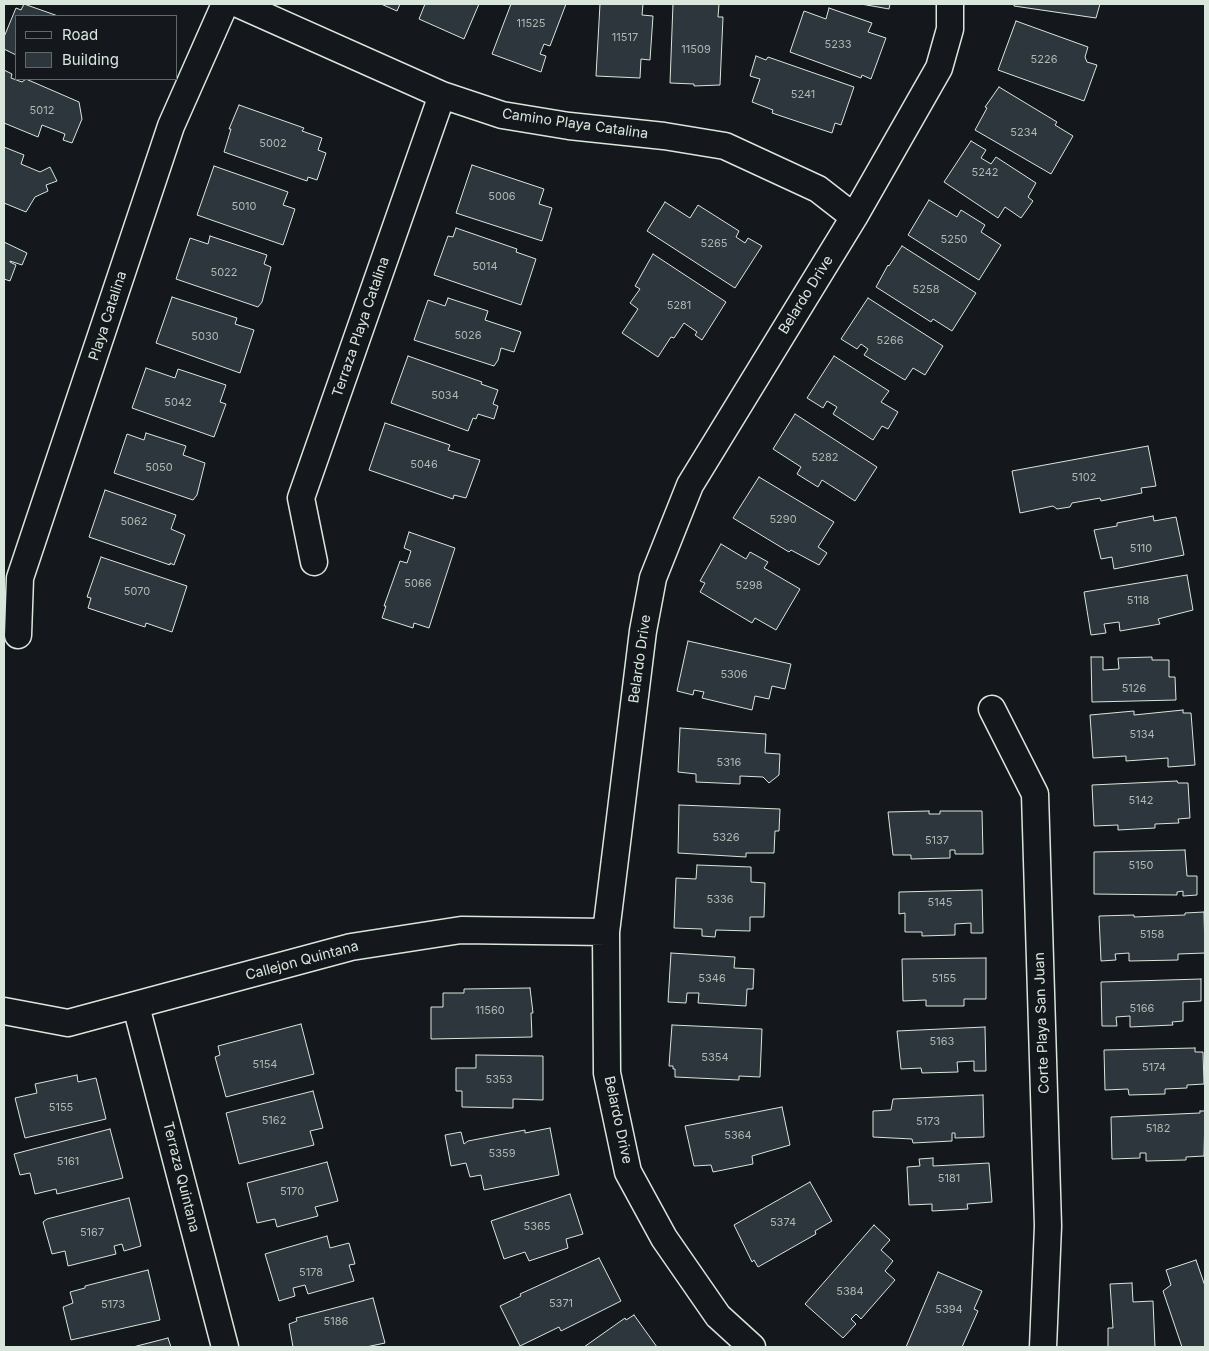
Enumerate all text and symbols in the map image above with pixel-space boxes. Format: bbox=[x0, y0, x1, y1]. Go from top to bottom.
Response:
legend bbox=[15, 15, 178, 80]
house number: 11525 bbox=[516, 17, 546, 31]
text: Road bbox=[62, 25, 98, 44]
house number: 11517 bbox=[612, 31, 638, 45]
house number: 5233 bbox=[825, 38, 851, 52]
house number: 11509 bbox=[681, 43, 711, 57]
text: Building bbox=[62, 50, 119, 69]
house number: 5226 bbox=[1031, 53, 1057, 67]
house number: 5241 bbox=[791, 88, 815, 102]
house number: 5012 bbox=[30, 104, 54, 118]
street label: Camino Playa Catalina bbox=[501, 105, 649, 143]
house number: 5234 bbox=[1010, 126, 1038, 140]
house number: 5002 bbox=[259, 137, 287, 151]
house number: 5242 bbox=[971, 166, 999, 180]
house number: 5006 bbox=[488, 190, 516, 204]
house number: 5010 bbox=[231, 200, 257, 214]
house number: 5250 bbox=[940, 233, 968, 247]
house number: 5265 bbox=[701, 237, 727, 251]
street label: Belardo Drive bbox=[775, 253, 837, 337]
street label: Terraza Playa Catalina bbox=[329, 255, 393, 399]
house number: 5014 bbox=[472, 260, 498, 274]
house number: 5022 bbox=[210, 266, 238, 280]
street label: Playa Catalina bbox=[86, 269, 130, 363]
house number: 5258 bbox=[913, 283, 939, 297]
house number: 5281 bbox=[667, 299, 691, 313]
house number: 5026 bbox=[454, 329, 482, 343]
house number: 5030 bbox=[191, 330, 219, 344]
house number: 5266 bbox=[876, 334, 904, 348]
house number: 5034 bbox=[431, 389, 459, 403]
house number: 5042 bbox=[164, 396, 192, 410]
house number: 5282 bbox=[812, 451, 838, 465]
house number: 5046 bbox=[410, 458, 438, 472]
house number: 5050 bbox=[145, 461, 173, 475]
house number: 5102 bbox=[1072, 471, 1096, 485]
house number: 5290 bbox=[769, 513, 797, 527]
house number: 5062 bbox=[120, 515, 148, 529]
house number: 5110 bbox=[1130, 542, 1152, 556]
house number: 5066 bbox=[404, 577, 432, 591]
house number: 5298 bbox=[735, 579, 763, 593]
house number: 5070 bbox=[124, 585, 150, 599]
house number: 5118 bbox=[1127, 594, 1149, 608]
street label: Belardo Drive bbox=[625, 614, 655, 704]
house number: 5306 bbox=[720, 668, 748, 682]
house number: 5126 bbox=[1122, 682, 1146, 696]
house number: 5134 bbox=[1129, 728, 1155, 742]
house number: 5316 bbox=[717, 756, 741, 770]
house number: 5142 bbox=[1129, 794, 1153, 808]
house number: 5326 bbox=[712, 831, 740, 845]
house number: 5137 bbox=[925, 834, 949, 848]
house number: 5150 bbox=[1129, 859, 1153, 873]
house number: 5336 bbox=[706, 893, 734, 907]
house number: 5145 bbox=[928, 896, 952, 910]
house number: 5158 bbox=[1140, 928, 1164, 942]
street label: Callejon Quintana bbox=[244, 938, 360, 984]
street label: Corte Playa San Juan bbox=[1031, 952, 1053, 1094]
house number: 5346 bbox=[698, 972, 726, 986]
house number: 5155 bbox=[932, 972, 956, 986]
house number: 5166 bbox=[1130, 1002, 1154, 1016]
house number: 11560 bbox=[475, 1004, 505, 1018]
house number: 5163 bbox=[930, 1035, 954, 1049]
house number: 5354 bbox=[701, 1051, 729, 1065]
house number: 5154 bbox=[253, 1058, 277, 1072]
house number: 5174 bbox=[1142, 1061, 1166, 1075]
house number: 5353 bbox=[486, 1073, 512, 1087]
street label: Belardo Drive bbox=[601, 1075, 635, 1165]
house number: 5155 bbox=[49, 1101, 73, 1115]
house number: 5162 bbox=[262, 1114, 286, 1128]
house number: 5173 bbox=[916, 1115, 940, 1129]
street label: Terraza Quintana bbox=[159, 1120, 203, 1234]
house number: 5182 bbox=[1146, 1122, 1170, 1136]
house number: 5364 bbox=[724, 1129, 752, 1143]
house number: 5359 bbox=[489, 1147, 515, 1161]
house number: 5161 bbox=[57, 1155, 79, 1169]
house number: 5181 bbox=[938, 1172, 960, 1186]
house number: 5170 bbox=[280, 1185, 304, 1199]
house number: 5374 bbox=[770, 1216, 796, 1230]
house number: 5365 bbox=[524, 1220, 550, 1234]
house number: 5167 bbox=[80, 1226, 104, 1240]
house number: 5178 bbox=[299, 1266, 323, 1280]
house number: 5384 bbox=[836, 1285, 864, 1299]
house number: 5371 bbox=[549, 1297, 573, 1311]
house number: 5173 bbox=[101, 1298, 125, 1312]
house number: 5394 bbox=[935, 1303, 963, 1317]
house number: 5186 bbox=[324, 1315, 348, 1329]

